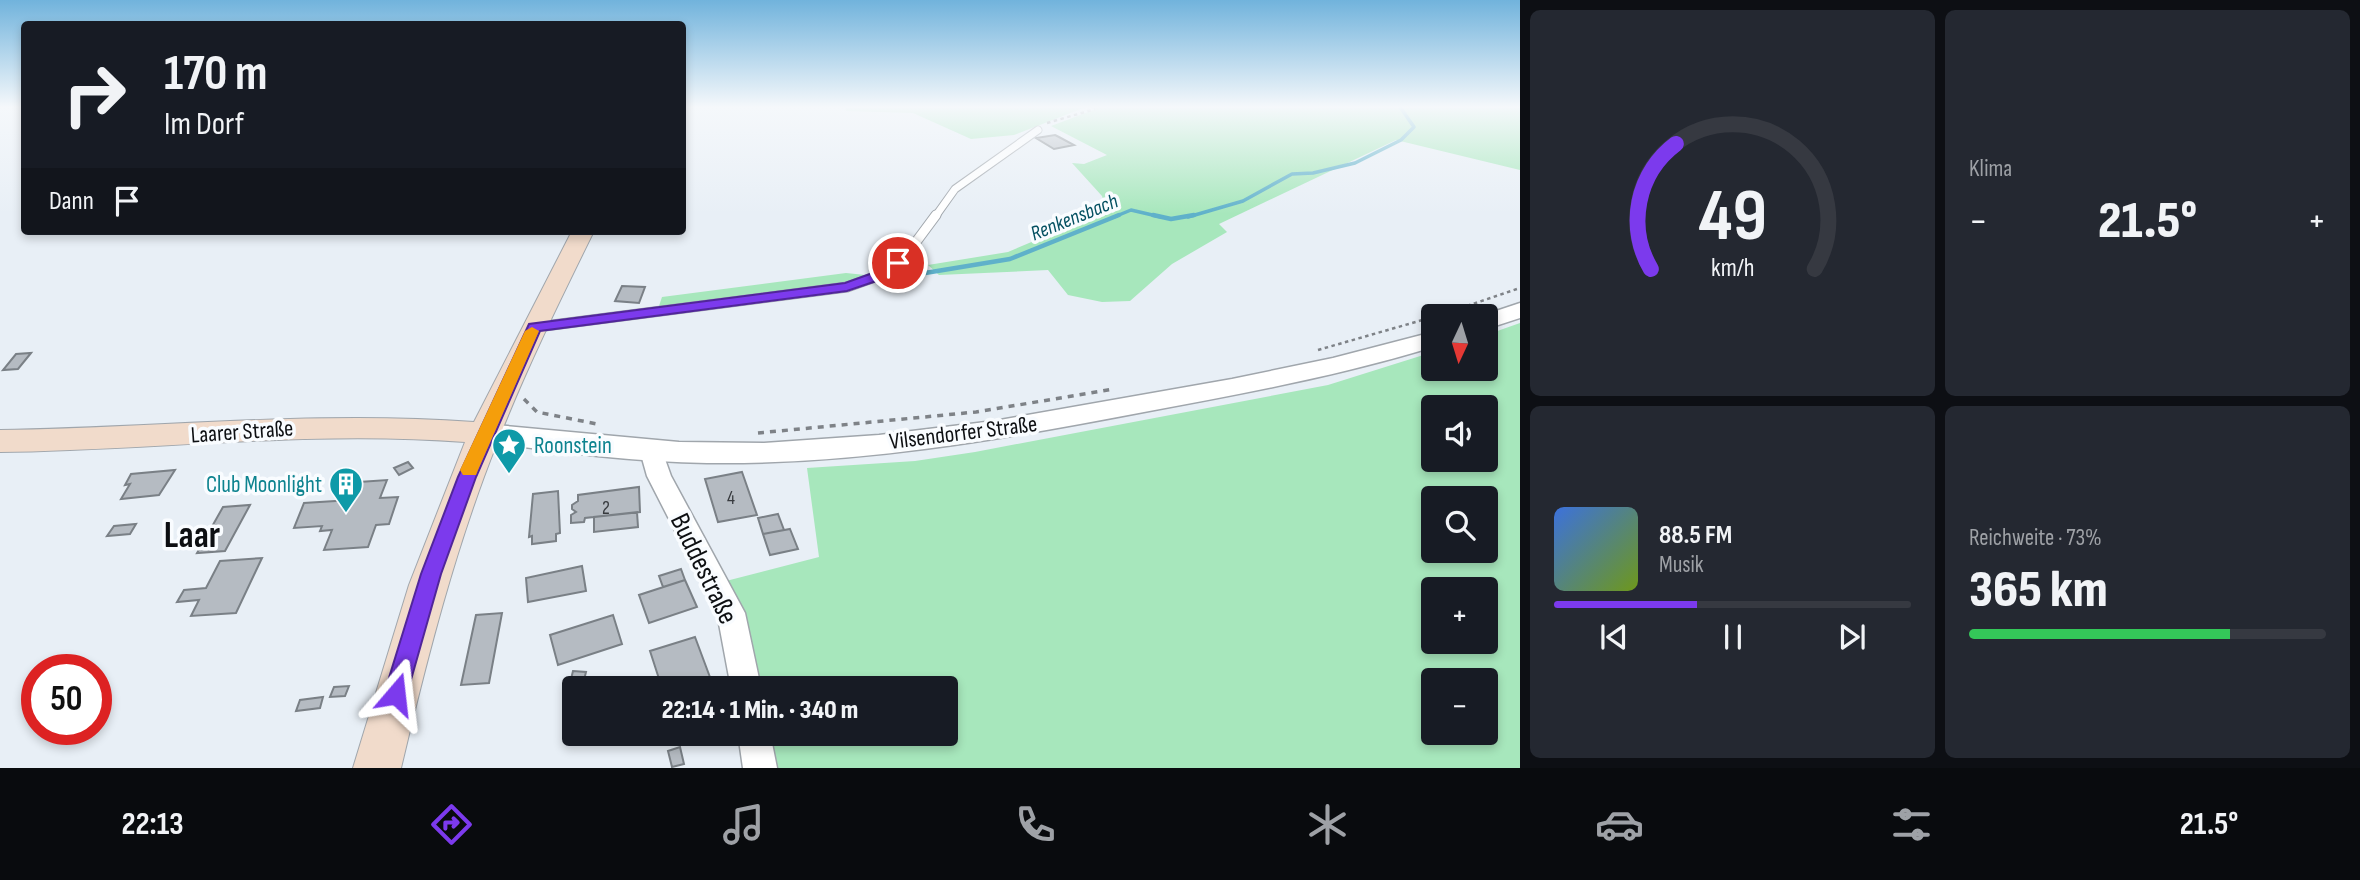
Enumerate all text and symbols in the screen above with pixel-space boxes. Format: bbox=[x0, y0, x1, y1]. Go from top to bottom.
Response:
text: 170 m bbox=[164, 45, 268, 104]
icon: right bbox=[49, 49, 140, 140]
text: Im Dorf bbox=[164, 105, 244, 144]
text: Klima bbox=[1969, 155, 2012, 183]
text: 49 bbox=[1698, 173, 1767, 261]
icon: arrive bbox=[108, 182, 146, 220]
text: Dann bbox=[49, 186, 94, 217]
water label: Renkensbach bbox=[1027, 189, 1122, 246]
text: 21.5° bbox=[2098, 190, 2197, 253]
text: − bbox=[1969, 199, 1988, 244]
text: + bbox=[2307, 199, 2326, 244]
pin bbox=[868, 233, 928, 293]
icon: arrive bbox=[879, 244, 917, 282]
text: km/h bbox=[1711, 253, 1754, 284]
north arrow bbox=[1421, 304, 1498, 382]
map controls bbox=[1421, 304, 1498, 745]
button: sound bbox=[1421, 395, 1498, 472]
street label: Vilsendorfer Straße bbox=[888, 410, 1039, 456]
street label: Laarer Straße bbox=[190, 414, 294, 450]
place icon: Roonstein bbox=[490, 426, 528, 475]
place label: Roonstein bbox=[534, 432, 612, 460]
building icon: Club Moonlight bbox=[327, 465, 365, 514]
place label: Club Moonlight bbox=[206, 471, 322, 499]
button: search bbox=[1421, 486, 1498, 563]
house number: 4 bbox=[727, 487, 735, 510]
house number: 2 bbox=[602, 497, 610, 520]
street label: Buddestraße bbox=[663, 508, 745, 629]
district label: Laar bbox=[164, 514, 220, 558]
text: 88.5 FM bbox=[1659, 520, 1732, 551]
text: Reichweite · 73% bbox=[1969, 524, 2102, 552]
text: Musik bbox=[1659, 551, 1704, 579]
text: 365 km bbox=[1969, 559, 2108, 622]
button: + bbox=[1421, 577, 1498, 654]
icon: previous bbox=[1595, 618, 1633, 656]
icon: pause bbox=[1714, 618, 1752, 656]
icon: next bbox=[1833, 618, 1871, 656]
speed limit sign: 50 bbox=[21, 654, 112, 745]
position arrow bbox=[359, 657, 433, 731]
button: − bbox=[1421, 668, 1498, 745]
text: 22:14 · 1 Min. · 340 m bbox=[662, 695, 858, 726]
icon: directions bbox=[427, 800, 476, 849]
icon: music bbox=[719, 800, 768, 849]
icon: phone bbox=[1011, 800, 1060, 849]
icon: climate bbox=[1303, 800, 1352, 849]
icon: car bbox=[1595, 800, 1644, 849]
icon: filters bbox=[1887, 800, 1936, 849]
text: 22:13 bbox=[122, 805, 184, 844]
text: 21.5° bbox=[2180, 805, 2238, 844]

